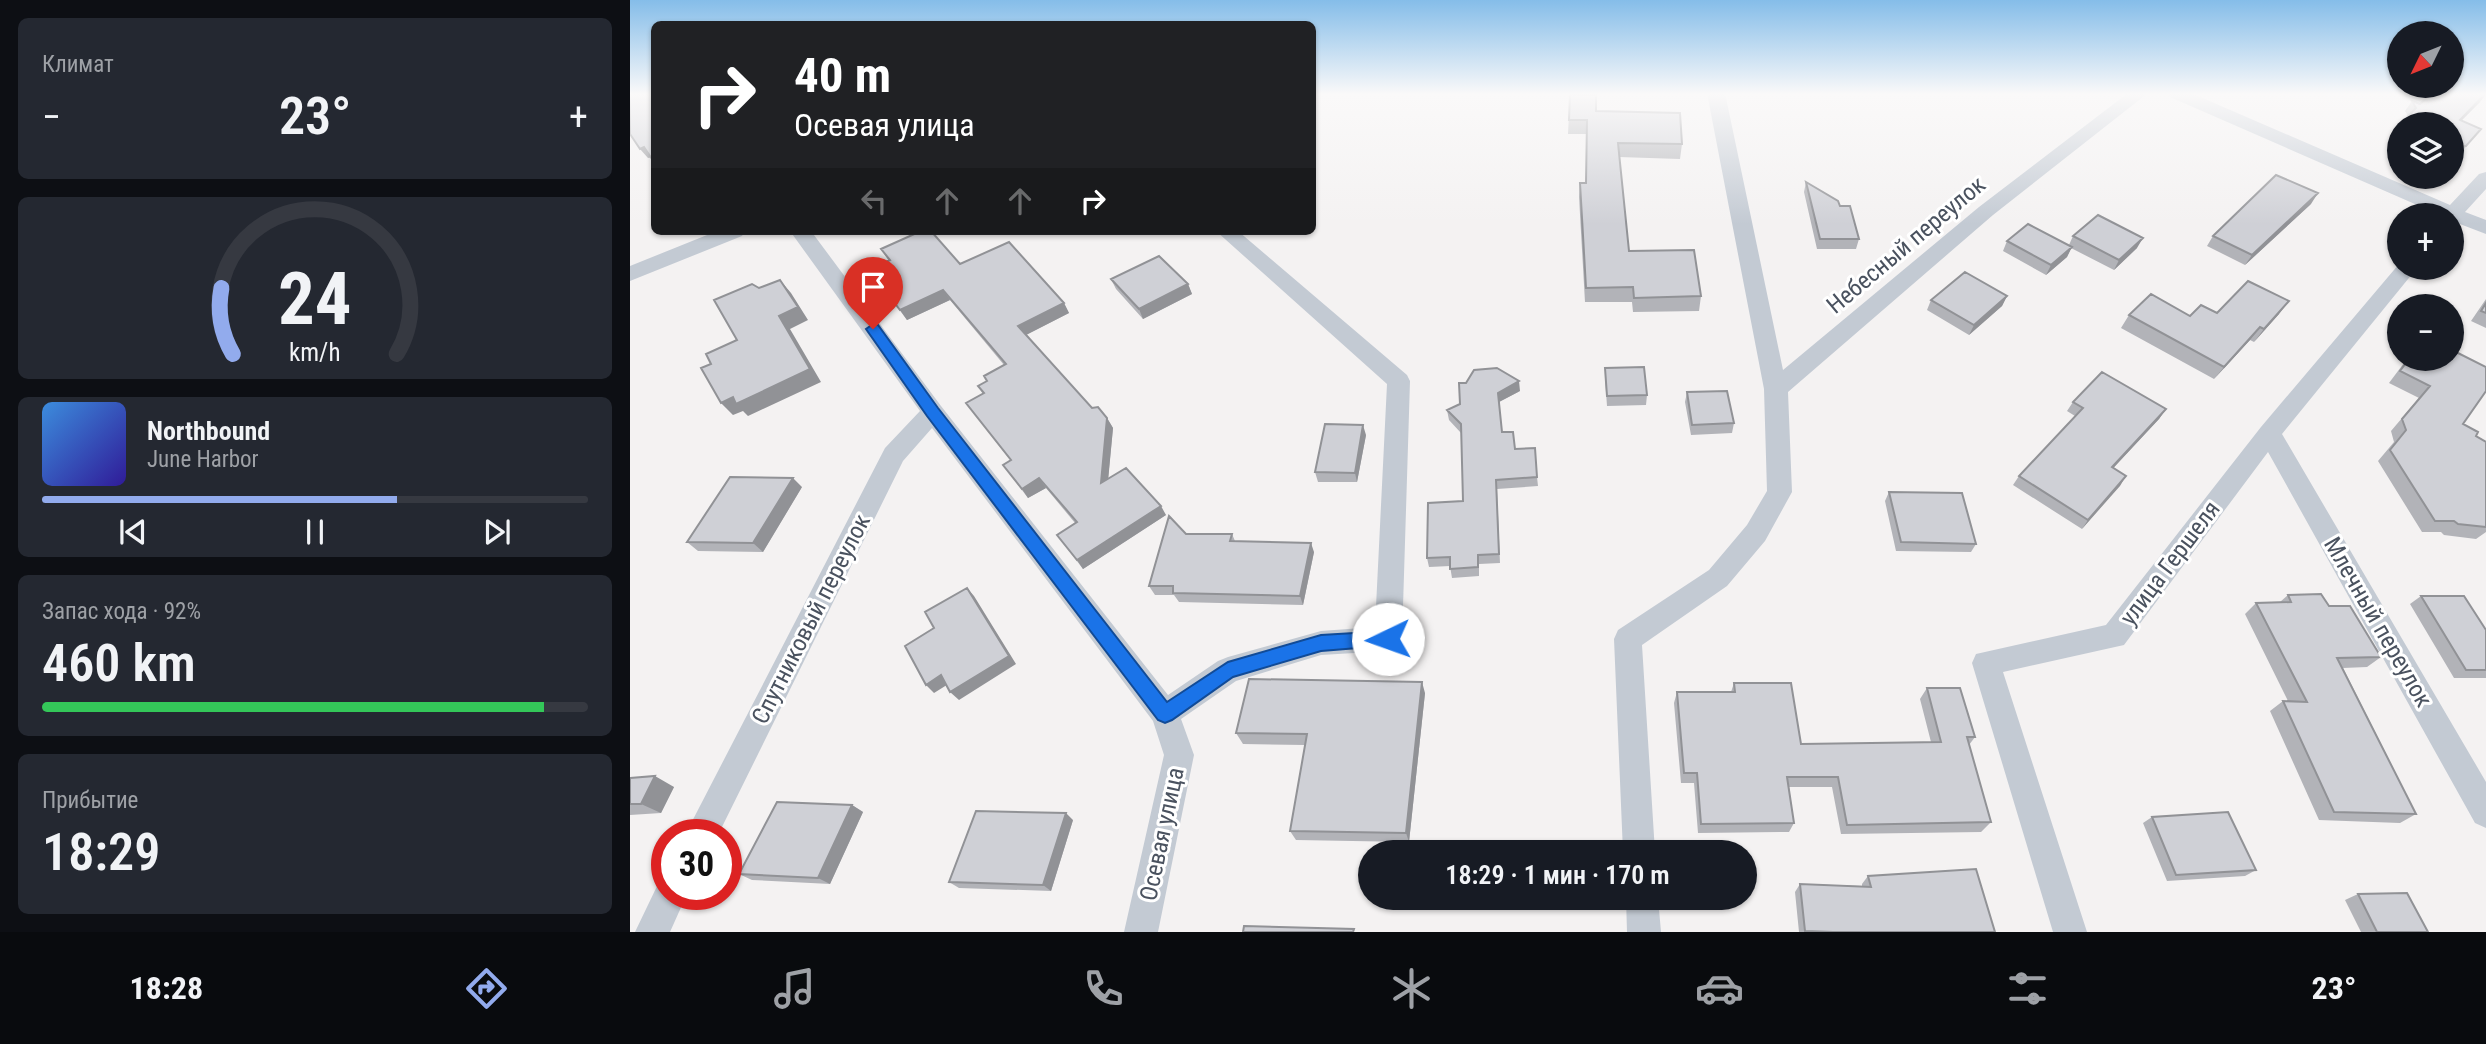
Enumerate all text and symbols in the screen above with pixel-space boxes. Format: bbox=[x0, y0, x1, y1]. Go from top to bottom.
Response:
north arrow bbox=[2387, 21, 2464, 98]
map controls bbox=[2387, 21, 2464, 371]
text: 40 m bbox=[794, 47, 891, 104]
icon: right bbox=[679, 49, 770, 140]
text: Климат bbox=[42, 51, 114, 78]
text: 23° bbox=[279, 86, 351, 147]
text: − bbox=[42, 95, 61, 139]
text: + bbox=[569, 95, 588, 139]
text: Осевая улица bbox=[794, 106, 975, 144]
button: layers bbox=[2387, 112, 2464, 189]
street label: Небесный переулок bbox=[1821, 170, 1991, 319]
icon: left bbox=[855, 182, 893, 220]
icon: ahead bbox=[928, 182, 966, 220]
icon: ahead bbox=[1001, 182, 1039, 220]
icon: right bbox=[1074, 182, 1112, 220]
button: + bbox=[2387, 203, 2464, 280]
text: 24 bbox=[278, 256, 352, 342]
pin bbox=[843, 257, 903, 329]
icon: arrive bbox=[854, 268, 892, 306]
button: − bbox=[2387, 294, 2464, 371]
text: km/h bbox=[289, 337, 341, 366]
text: Northbound bbox=[147, 416, 270, 446]
text: June Harbor bbox=[147, 446, 259, 473]
street label: улица Гершеля bbox=[2114, 495, 2226, 631]
street label: Спутниковый переулок bbox=[746, 509, 876, 729]
icon: previous bbox=[114, 513, 152, 551]
icon: pause bbox=[296, 513, 334, 551]
icon: next bbox=[478, 513, 516, 551]
street label: Млечный переулок bbox=[2318, 532, 2438, 712]
text: Запас хода · 92% bbox=[42, 598, 201, 625]
position arrow bbox=[1351, 602, 1425, 676]
text: 460 km bbox=[42, 633, 196, 694]
street label: Осевая улица bbox=[1134, 765, 1190, 903]
text: Прибытие bbox=[42, 787, 138, 814]
speed limit sign: 30 bbox=[651, 819, 742, 910]
text: 18:29 bbox=[42, 822, 160, 883]
text: 18:29 · 1 мин · 170 m bbox=[1445, 860, 1670, 890]
icon: directions bbox=[462, 964, 511, 1013]
icon: music bbox=[770, 964, 819, 1013]
icon: phone bbox=[1079, 964, 1128, 1013]
icon: climate bbox=[1387, 964, 1436, 1013]
icon: car bbox=[1695, 964, 1744, 1013]
icon: filters bbox=[2003, 964, 2052, 1013]
text: 18:28 bbox=[130, 969, 203, 1007]
text: 23° bbox=[2312, 969, 2356, 1007]

